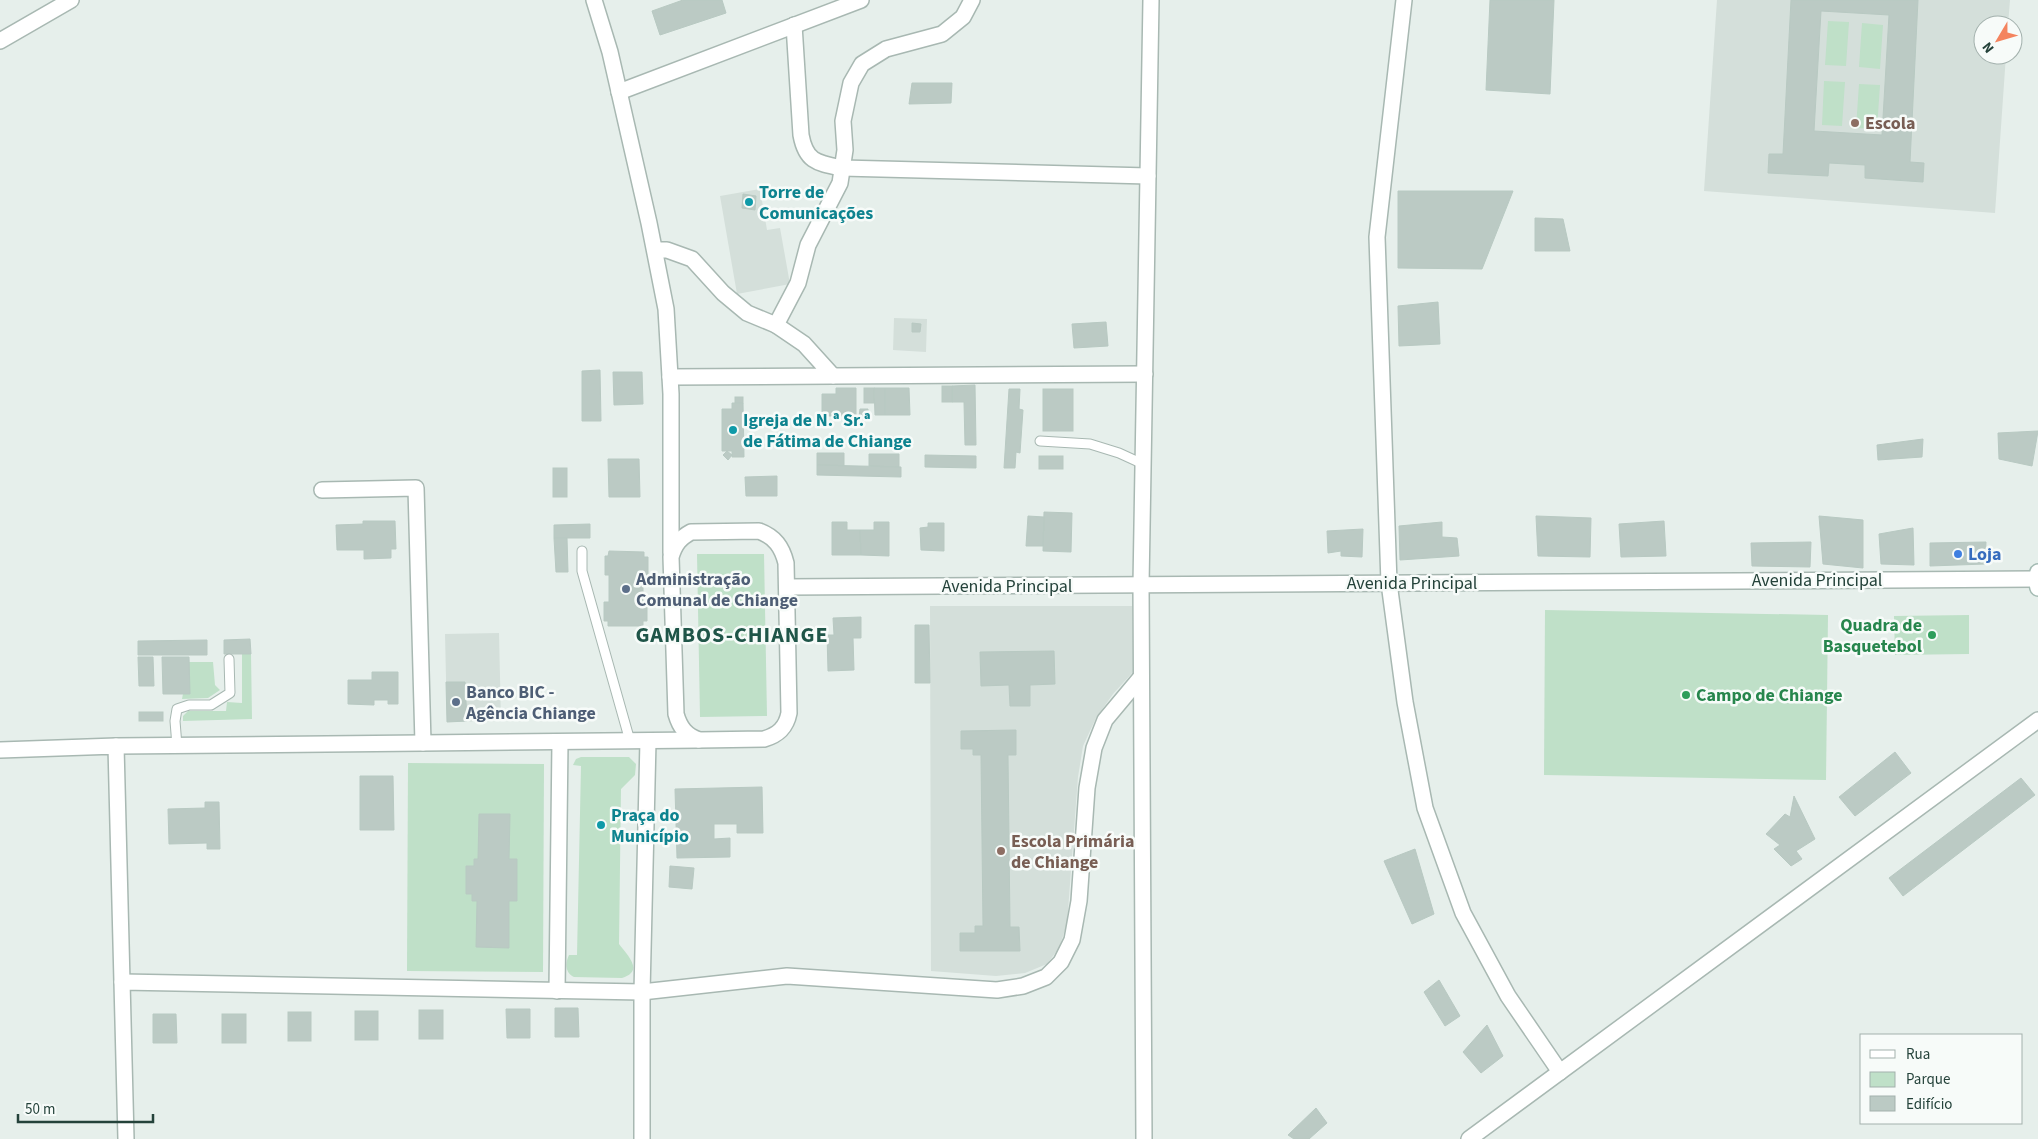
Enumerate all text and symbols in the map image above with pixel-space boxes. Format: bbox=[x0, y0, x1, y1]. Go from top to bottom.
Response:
north arrow bbox=[1973, 15, 2023, 65]
text: N bbox=[1978, 38, 1999, 57]
place label: Escola bbox=[1865, 111, 1915, 136]
marker: Escola bbox=[1849, 117, 1861, 129]
place label: Torre de Comunicações bbox=[759, 180, 873, 226]
marker: Torre de Comunicações bbox=[743, 196, 755, 208]
place label: Igreja de N.ª Sr.ª de Fátima de Chiange bbox=[743, 408, 912, 454]
marker: Igreja de N.ª Sr.ª de Fátima de Chiange bbox=[727, 424, 739, 436]
place label: Loja bbox=[1968, 542, 2002, 567]
marker: Loja bbox=[1952, 548, 1964, 560]
place label: Administração Comunal de Chiange bbox=[635, 567, 798, 613]
street label: Avenida Principal bbox=[1752, 568, 1882, 593]
street label: Avenida Principal bbox=[1347, 571, 1477, 596]
street label: Avenida Principal bbox=[942, 574, 1072, 599]
marker: Administração Comunal de Chiange bbox=[620, 583, 632, 595]
place label: Quadra de Basquetebol bbox=[1823, 613, 1922, 659]
district label: GAMBOS-CHIANGE bbox=[635, 619, 829, 651]
marker: Quadra de Basquetebol bbox=[1926, 629, 1938, 641]
place label: Banco BIC - Agência Chiange bbox=[465, 680, 596, 726]
place label: Campo de Chiange bbox=[1696, 683, 1843, 708]
marker: Campo de Chiange bbox=[1680, 689, 1692, 701]
marker: Banco BIC - Agência Chiange bbox=[450, 696, 462, 708]
place label: Praça do Município bbox=[611, 803, 689, 849]
marker: Praça do Município bbox=[595, 819, 607, 831]
place label: Escola Primária de Chiange bbox=[1011, 829, 1134, 875]
marker: Escola Primária de Chiange bbox=[995, 845, 1007, 857]
legend bbox=[1860, 1034, 2023, 1124]
text: Rua bbox=[1906, 1044, 1930, 1065]
text: Parque bbox=[1906, 1069, 1950, 1090]
scale bar bbox=[18, 1092, 152, 1124]
text: Edifício bbox=[1906, 1094, 1953, 1115]
text: 50 m bbox=[25, 1099, 55, 1120]

